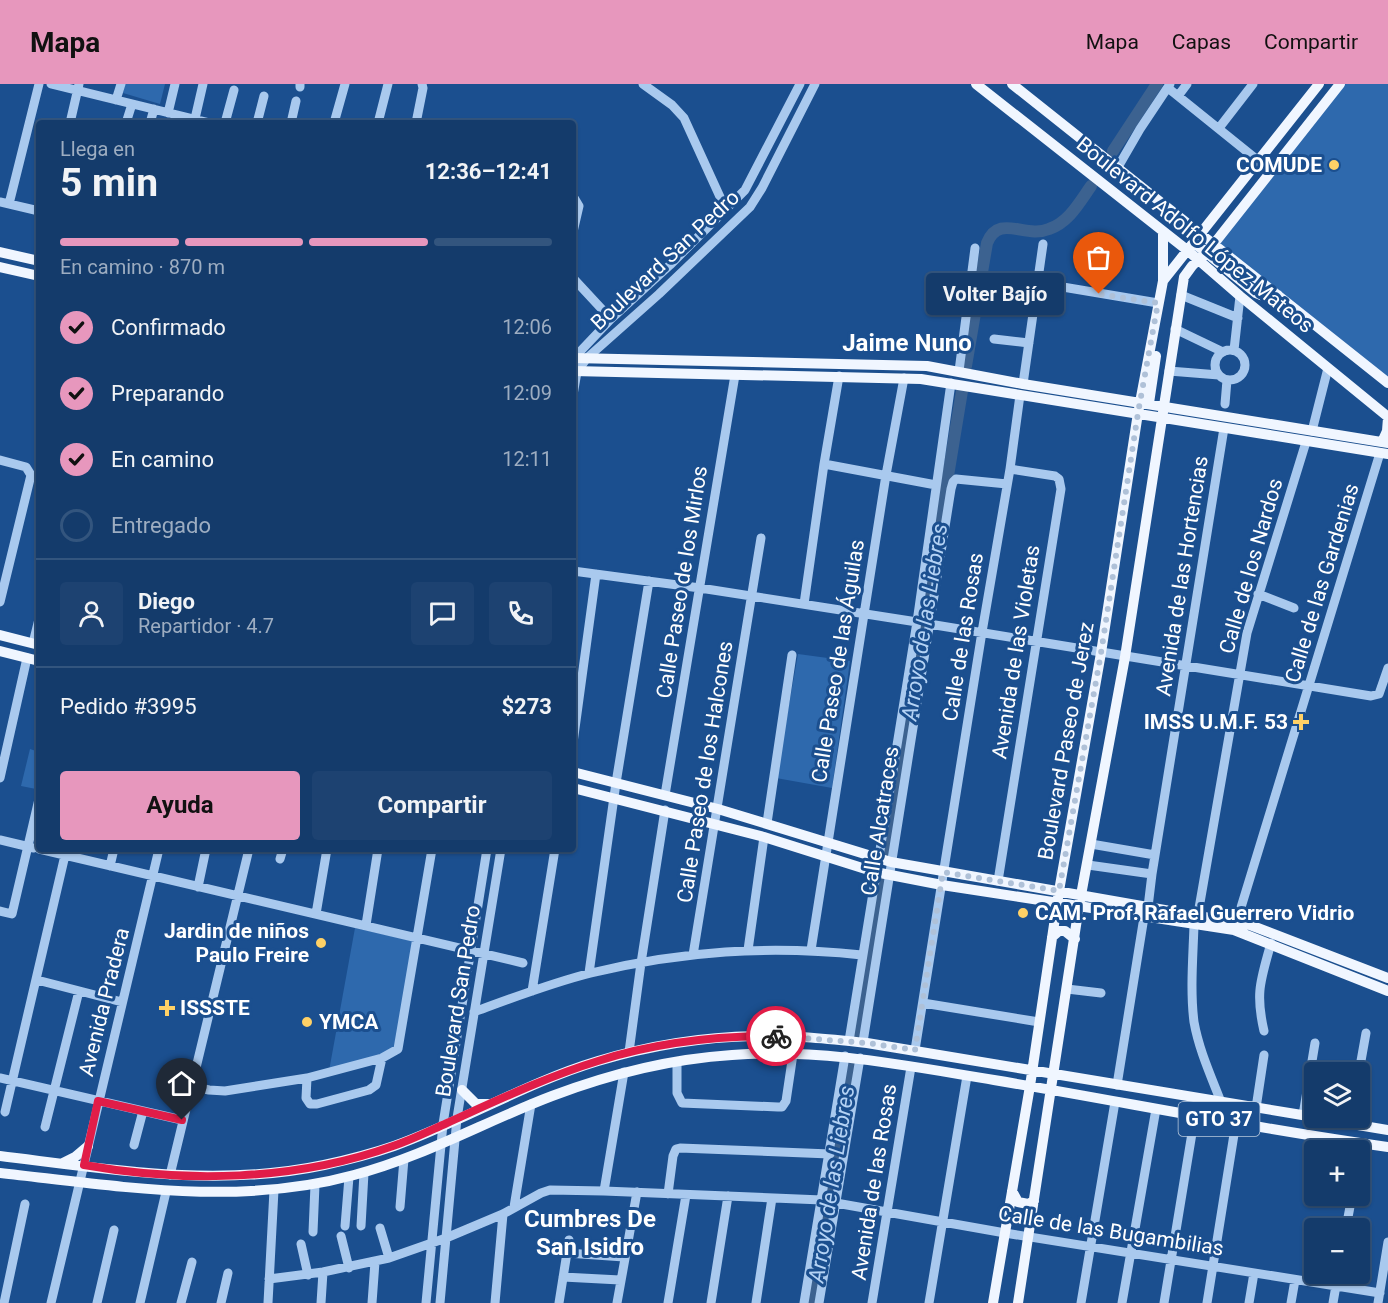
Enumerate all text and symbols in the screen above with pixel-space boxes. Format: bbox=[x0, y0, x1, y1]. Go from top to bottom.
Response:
text: Mapa bbox=[30, 26, 100, 59]
text: Mapa bbox=[1086, 30, 1139, 54]
text: Capas bbox=[1172, 30, 1231, 54]
text: Compartir bbox=[1264, 30, 1358, 54]
street label: Boulevard Adolfo López Mateos bbox=[1072, 132, 1318, 338]
text: Llega en bbox=[60, 137, 135, 161]
place label: COMUDE bbox=[1236, 153, 1322, 177]
marker: COMUDE bbox=[1327, 158, 1341, 172]
text: 12:36–12:41 bbox=[425, 159, 552, 184]
text: 5 min bbox=[60, 160, 158, 206]
street label: Boulevard San Pedro bbox=[586, 185, 744, 335]
pin bbox=[1073, 232, 1124, 294]
icon: bag bbox=[1082, 241, 1115, 274]
text: En camino · 870 m bbox=[60, 255, 225, 279]
callout: Volter Bajío bbox=[925, 273, 1063, 315]
text: Volter Bajío bbox=[943, 282, 1047, 306]
icon: check bbox=[60, 311, 93, 344]
text: Confirmado bbox=[111, 315, 226, 340]
text: 12:06 bbox=[502, 315, 552, 339]
district label: Jaime Nuno bbox=[842, 329, 972, 357]
icon: check bbox=[60, 377, 93, 410]
text: Preparando bbox=[111, 381, 224, 406]
text: 12:09 bbox=[502, 381, 552, 405]
icon: check bbox=[60, 443, 93, 476]
text: En camino bbox=[111, 447, 214, 472]
text: 12:11 bbox=[502, 447, 552, 471]
street label: Avenida de las Hortencias bbox=[1151, 454, 1213, 698]
street label: Calle Paseo de los Mirlos bbox=[652, 464, 712, 700]
street label: Calle de los Nardos bbox=[1215, 476, 1287, 656]
street label: Calle de las Gardenias bbox=[1280, 481, 1364, 685]
text: Entregado bbox=[111, 513, 211, 538]
water label: Arroyo de las Liebres bbox=[896, 522, 952, 723]
street label: Calle Paseo de las Águilas bbox=[807, 538, 869, 784]
street label: Avenida de las Violetas bbox=[987, 543, 1045, 761]
street label: Calle de las Rosas bbox=[938, 551, 988, 723]
button: person bbox=[60, 582, 123, 645]
button: chat bbox=[411, 582, 474, 645]
button: phone bbox=[489, 582, 552, 645]
text: Diego bbox=[138, 589, 195, 614]
text: Repartidor · 4.7 bbox=[138, 614, 274, 638]
street label: Boulevard Paseo de Jerez bbox=[1033, 620, 1099, 862]
street label: Calle Paseo de los Halcones bbox=[672, 639, 738, 905]
text: Pedido #3995 bbox=[60, 694, 197, 719]
text: $273 bbox=[502, 694, 552, 719]
place label: IMSS U.M.F. 53 bbox=[1144, 710, 1288, 734]
marker: IMSS U.M.F. 53 bbox=[1292, 713, 1310, 731]
street label: Calle Alcatraces bbox=[856, 745, 904, 897]
button: Ayuda bbox=[60, 771, 300, 840]
button: Compartir bbox=[312, 771, 552, 840]
place label: CAM. Prof. Rafael Guerrero Vidrio bbox=[1035, 901, 1354, 925]
street label: Boulevard San Pedro bbox=[431, 903, 485, 1099]
marker: CAM. Prof. Rafael Guerrero Vidrio bbox=[1016, 906, 1030, 920]
place label: Jardin de niños Paulo Freire bbox=[164, 919, 309, 967]
street label: Avenida Pradera bbox=[74, 925, 134, 1079]
marker: Jardin de niños Paulo Freire bbox=[314, 936, 328, 950]
place label: ISSSTE bbox=[180, 996, 250, 1020]
marker: ISSSTE bbox=[158, 999, 176, 1017]
courier bbox=[746, 1006, 806, 1066]
place label: YMCA bbox=[319, 1010, 379, 1034]
marker: YMCA bbox=[300, 1015, 314, 1029]
icon: bike bbox=[760, 1020, 793, 1053]
pin bbox=[156, 1058, 207, 1120]
map controls bbox=[1304, 1062, 1370, 1284]
button: layers bbox=[1304, 1062, 1370, 1128]
icon: home bbox=[165, 1067, 198, 1100]
street label: Avenida de las Rosas bbox=[847, 1082, 901, 1282]
water label: Arroyo de las Liebres bbox=[803, 1084, 859, 1285]
road number: GTO 37 bbox=[1178, 1102, 1260, 1136]
button: + bbox=[1304, 1140, 1370, 1206]
street label: Calle de las Bugambilias bbox=[996, 1201, 1226, 1261]
district label: Cumbres De San Isidro bbox=[524, 1205, 656, 1261]
button: − bbox=[1304, 1218, 1370, 1284]

